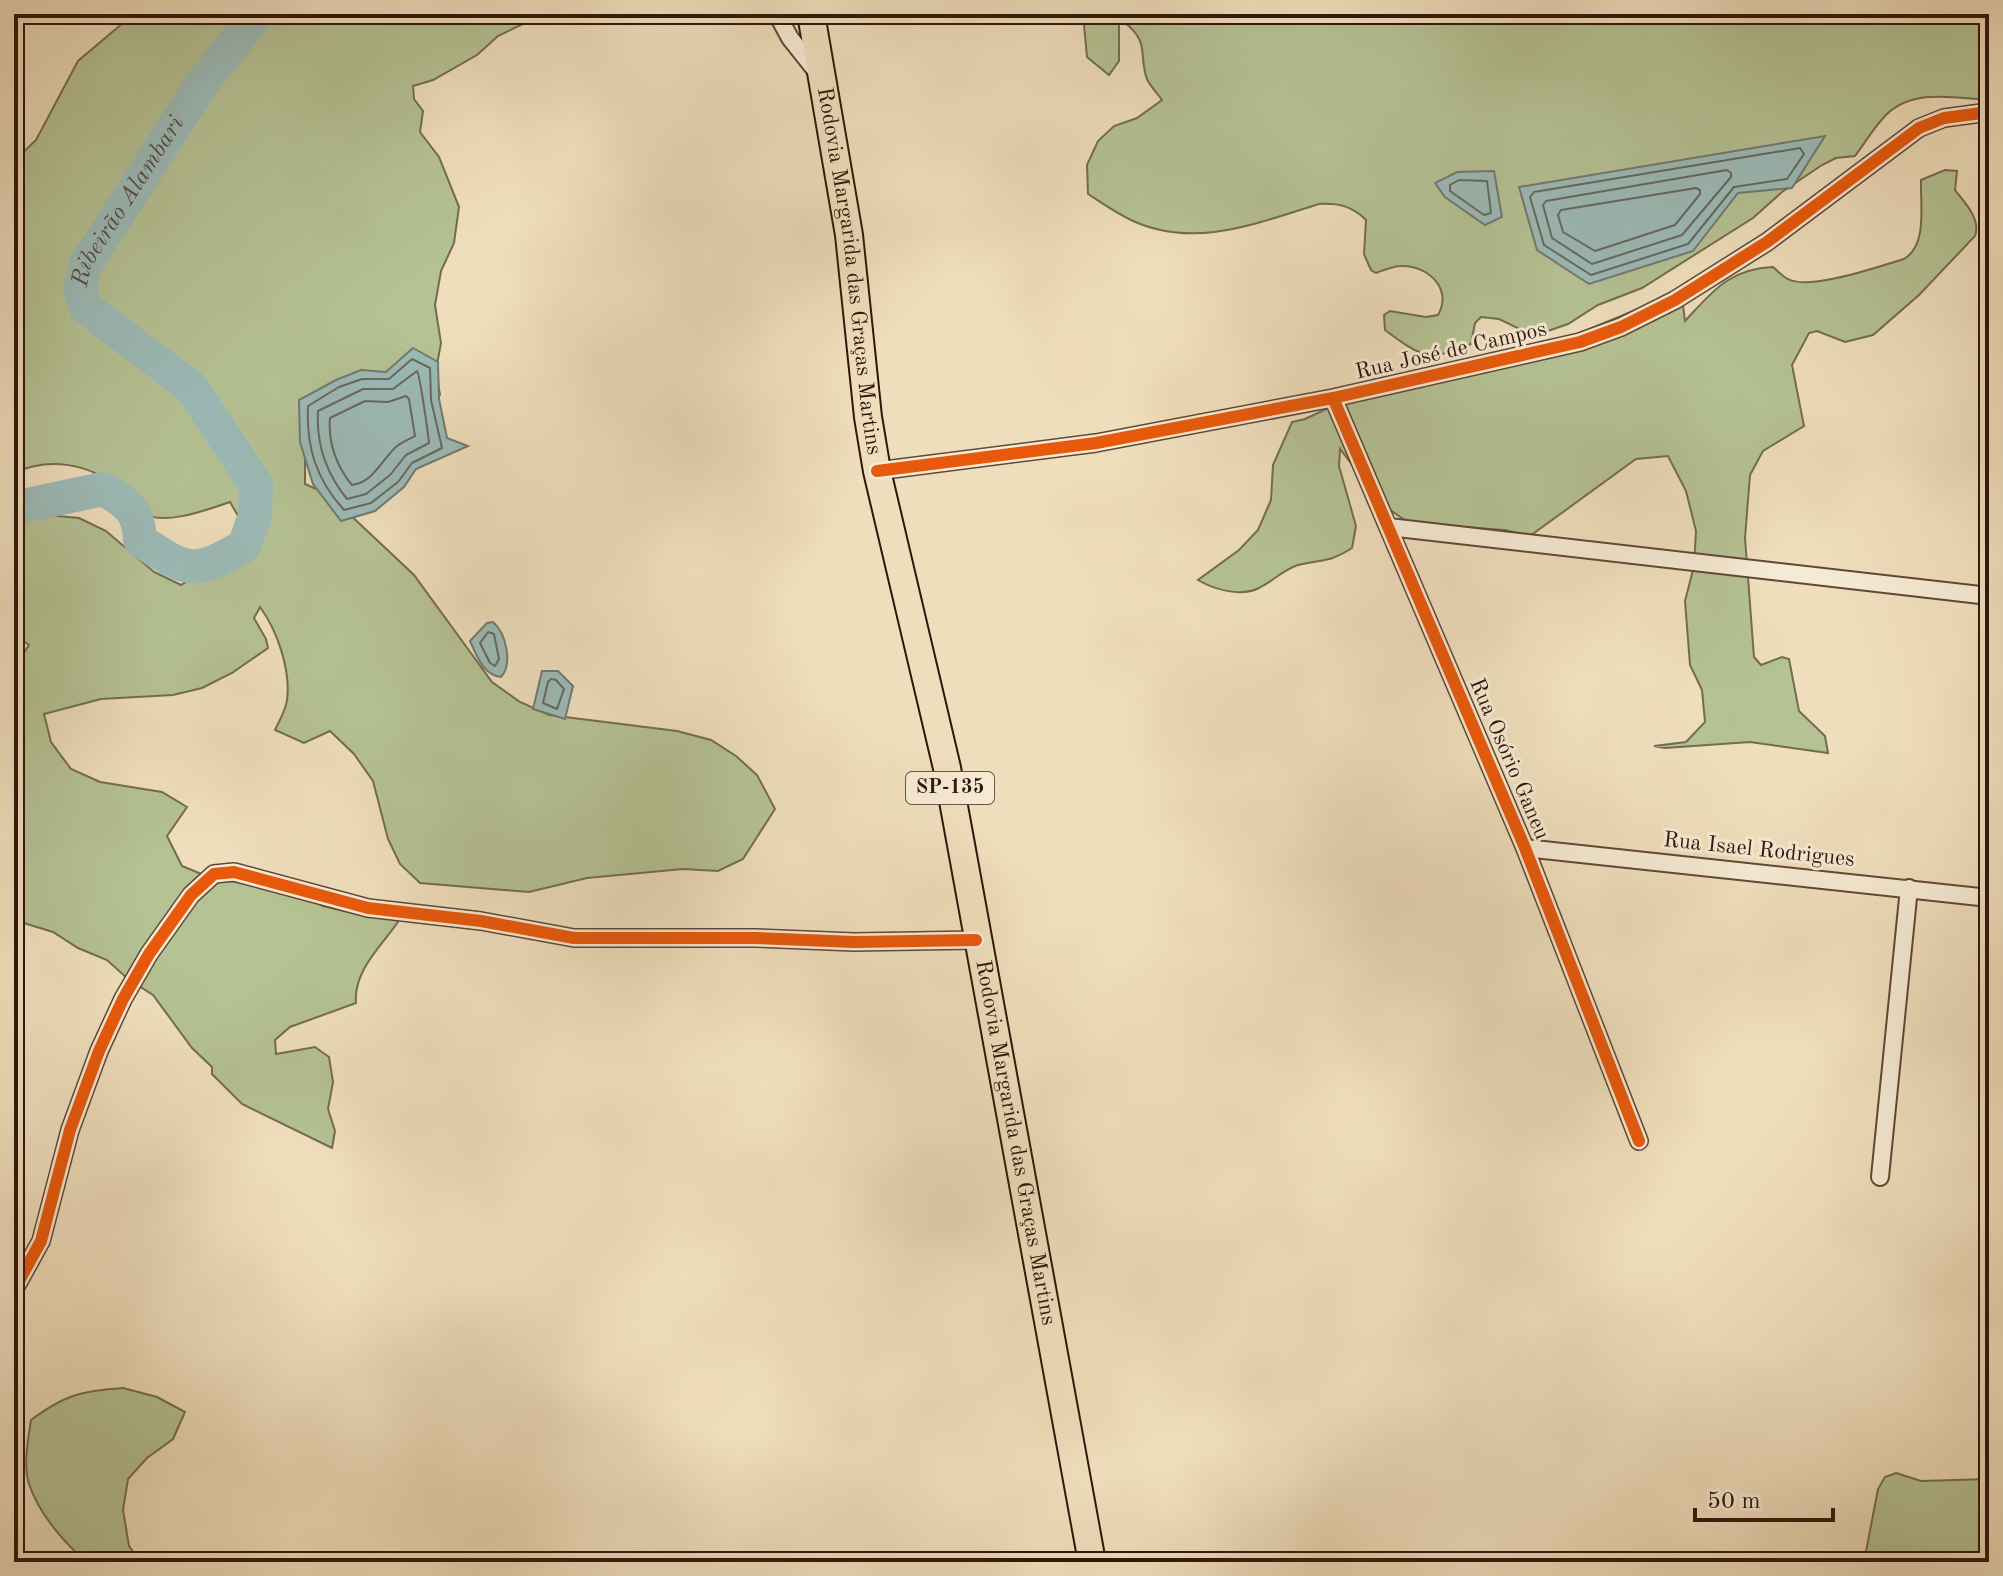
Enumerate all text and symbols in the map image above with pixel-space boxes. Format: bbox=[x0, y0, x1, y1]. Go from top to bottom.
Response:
street label: Rodovia Margarida das Graças Martins bbox=[813, 86, 885, 457]
water label: Ribeirão Alambari bbox=[69, 113, 189, 290]
street label: Rua José de Campos bbox=[1353, 318, 1549, 384]
street label: Rua Osório Ganeu bbox=[1465, 675, 1553, 843]
road number: SP-135 bbox=[906, 772, 994, 804]
street label: Rua Isael Rodrigues bbox=[1662, 829, 1856, 871]
street label: Rodovia Margarida das Graças Martins bbox=[971, 958, 1060, 1327]
scale bar bbox=[1695, 1472, 1833, 1522]
text: 50 m bbox=[1707, 1490, 1761, 1514]

